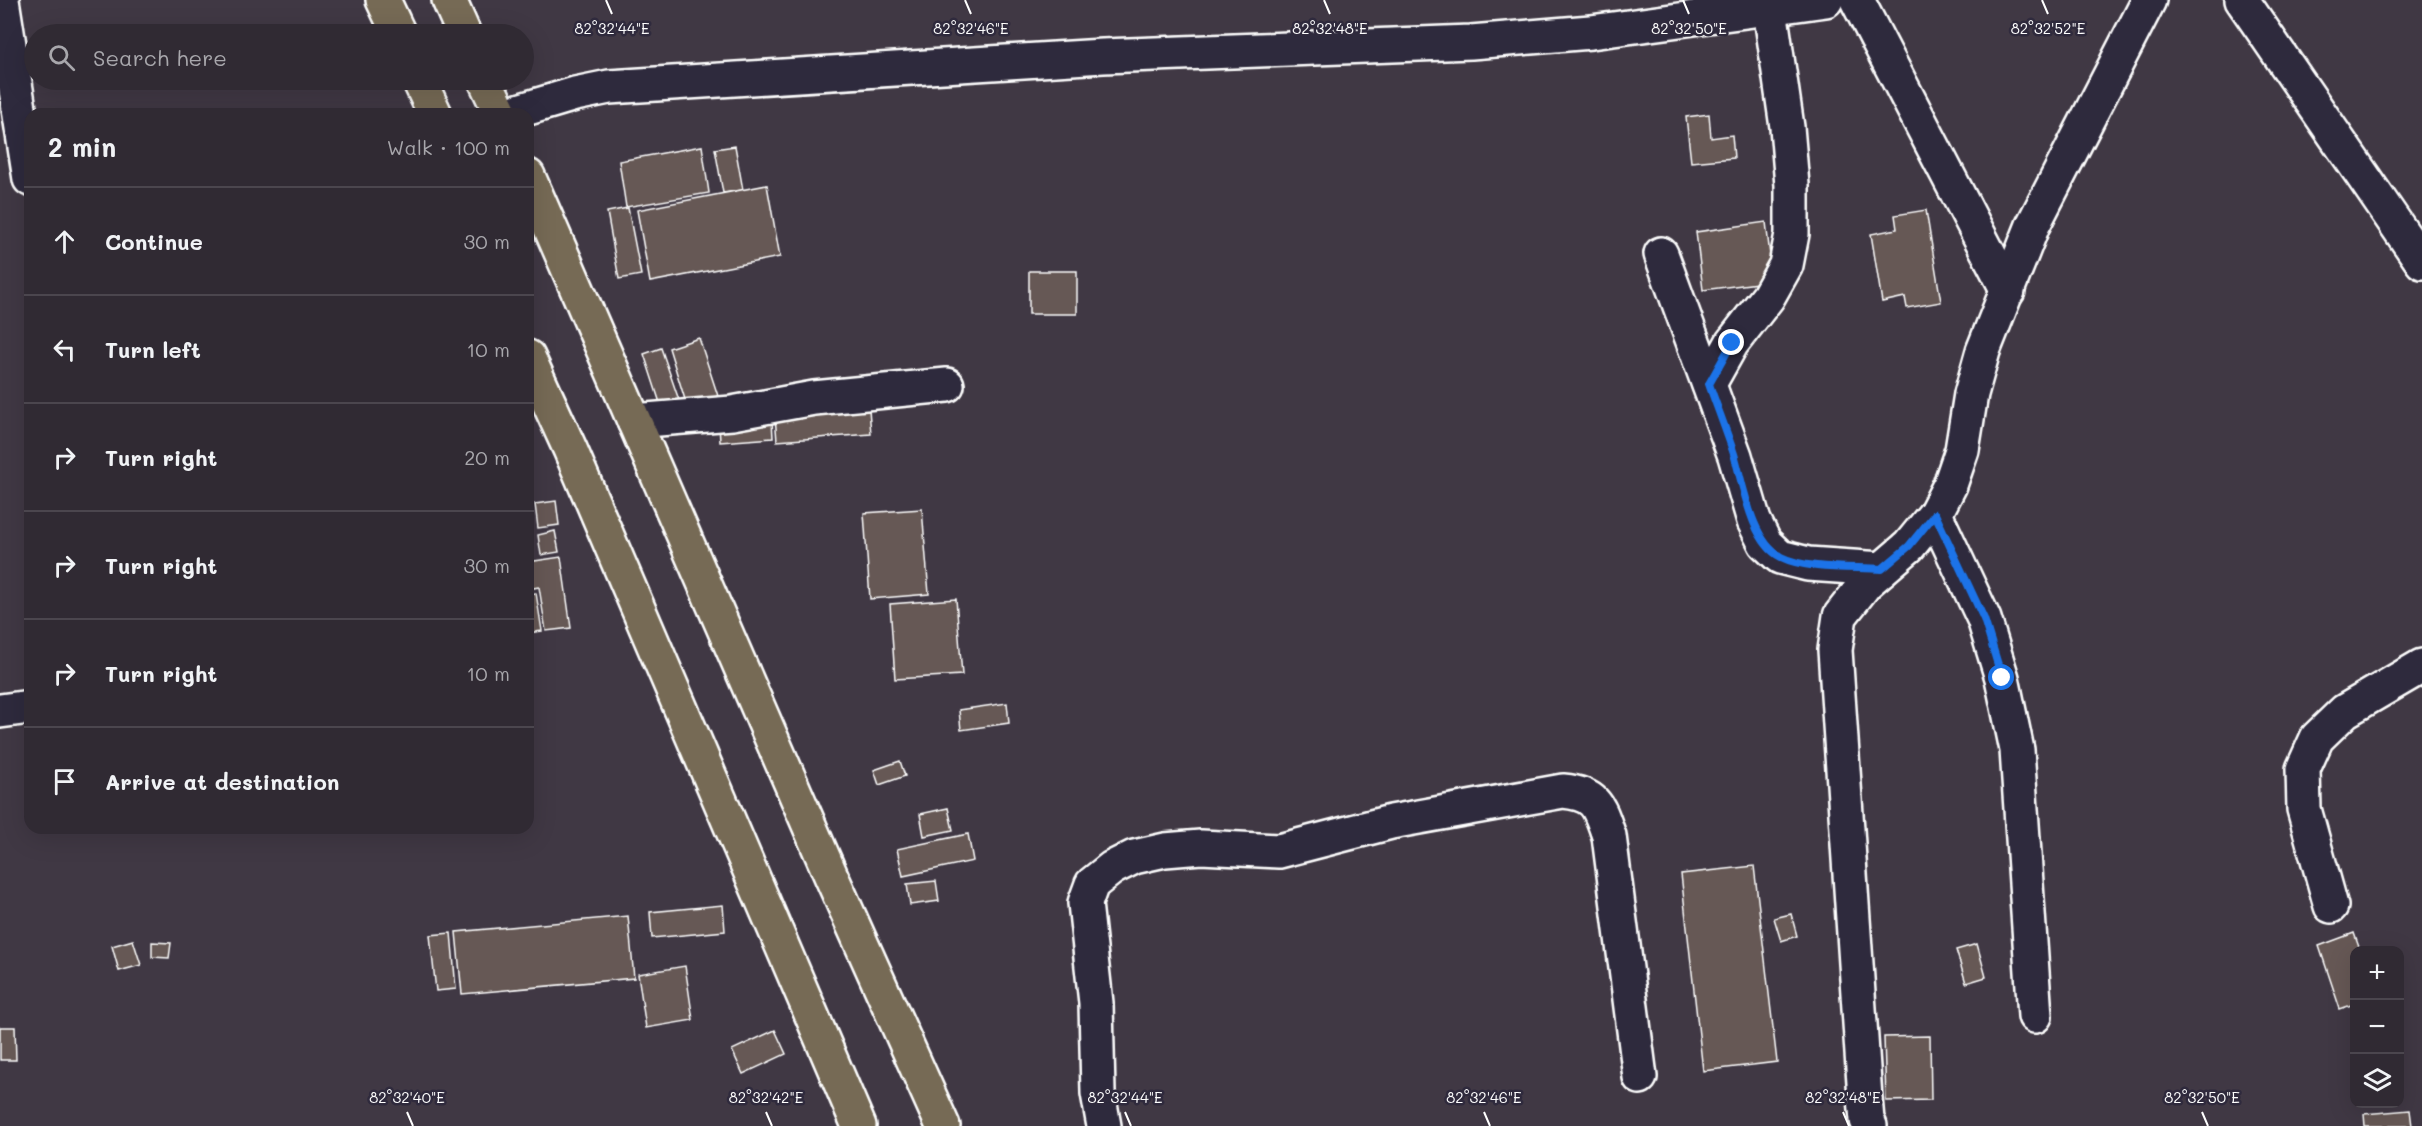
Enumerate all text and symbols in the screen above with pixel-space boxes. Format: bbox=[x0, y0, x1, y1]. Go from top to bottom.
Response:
text: 82°32'44"E bbox=[574, 18, 650, 38]
text: 82°32'46"E bbox=[933, 18, 1009, 38]
text: 82°32'48"E bbox=[1292, 18, 1368, 38]
text: 82°32'50"E bbox=[1651, 18, 1727, 38]
text: 82°32'52"E bbox=[2011, 18, 2086, 38]
search box bbox=[24, 24, 534, 90]
icon: search bbox=[45, 41, 78, 74]
text: Search here bbox=[93, 43, 227, 72]
text: 2 min bbox=[48, 130, 116, 164]
text: Walk · 100 m bbox=[387, 134, 510, 160]
icon: ahead bbox=[48, 225, 81, 258]
text: Continue bbox=[105, 227, 203, 256]
text: 30 m bbox=[464, 228, 510, 254]
route end bbox=[1718, 329, 1744, 355]
icon: left bbox=[48, 333, 81, 366]
text: Turn left bbox=[105, 335, 201, 364]
text: 10 m bbox=[466, 336, 510, 362]
icon: right bbox=[48, 441, 81, 474]
text: Turn right bbox=[105, 443, 217, 472]
text: 20 m bbox=[464, 444, 510, 470]
icon: right bbox=[48, 549, 81, 582]
text: Turn right bbox=[105, 551, 217, 580]
text: 30 m bbox=[464, 552, 510, 578]
icon: right bbox=[48, 657, 81, 690]
text: Turn right bbox=[105, 659, 217, 688]
text: 10 m bbox=[466, 660, 510, 686]
route start bbox=[1988, 664, 2014, 690]
icon: arrive bbox=[48, 765, 81, 798]
text: Arrive at destination bbox=[105, 767, 340, 796]
map controls bbox=[2350, 946, 2404, 1108]
button: + bbox=[2350, 946, 2404, 1000]
button: − bbox=[2350, 1000, 2404, 1054]
button: layers bbox=[2350, 1054, 2404, 1108]
text: 82°32'40"E bbox=[369, 1087, 445, 1107]
text: 82°32'42"E bbox=[729, 1087, 804, 1107]
text: 82°32'44"E bbox=[1087, 1087, 1163, 1107]
text: 82°32'46"E bbox=[1446, 1087, 1522, 1107]
text: 82°32'48"E bbox=[1805, 1087, 1881, 1107]
text: 82°32'50"E bbox=[2164, 1087, 2240, 1107]

